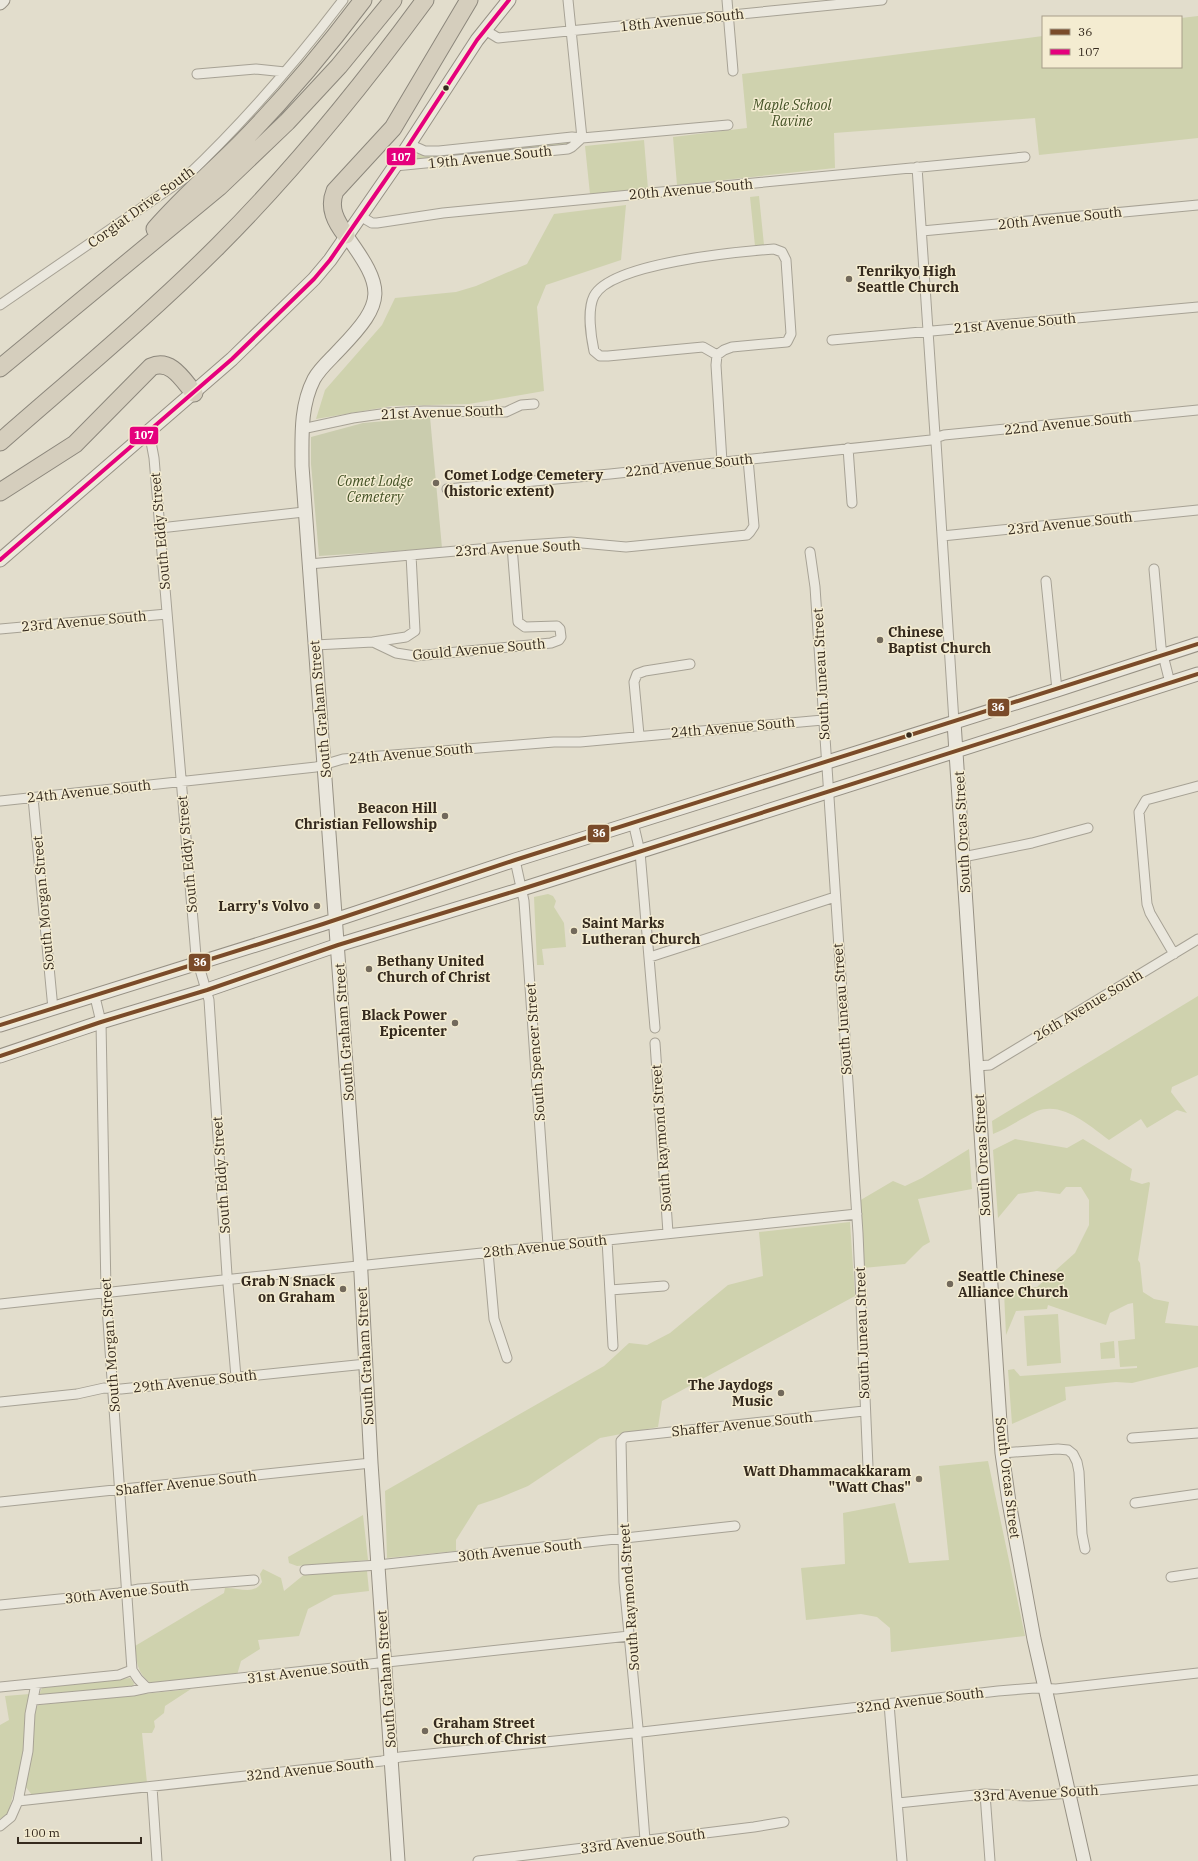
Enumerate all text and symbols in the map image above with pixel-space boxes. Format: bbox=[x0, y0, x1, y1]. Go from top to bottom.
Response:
street label: 18th Avenue South bbox=[619, 5, 745, 35]
legend bbox=[1042, 16, 1182, 68]
text: 36 bbox=[1078, 24, 1092, 39]
text: 107 bbox=[1078, 44, 1100, 59]
unlabelled marker bbox=[441, 83, 451, 93]
park label: Maple School Ravine bbox=[752, 96, 832, 130]
street label: 19th Avenue South bbox=[427, 142, 553, 172]
line badge: 107 bbox=[386, 147, 416, 166]
text: 107 bbox=[391, 150, 411, 164]
street label: Corgiat Drive South bbox=[84, 162, 198, 252]
street label: 20th Avenue South bbox=[628, 175, 754, 203]
street label: 20th Avenue South bbox=[997, 203, 1123, 233]
place label: Tenrikyo High Seattle Church bbox=[857, 262, 959, 296]
marker: Tenrikyo High Seattle Church bbox=[844, 274, 854, 284]
street label: 21st Avenue South bbox=[953, 309, 1077, 337]
street label: 21st Avenue South bbox=[380, 401, 504, 423]
street label: 22nd Avenue South bbox=[1003, 407, 1133, 439]
line badge: 107 bbox=[129, 426, 159, 445]
text: 107 bbox=[134, 428, 154, 442]
street label: 22nd Avenue South bbox=[624, 449, 754, 481]
place label: Comet Lodge Cemetery (historic extent) bbox=[444, 466, 603, 500]
street label: South Eddy Street bbox=[146, 472, 174, 590]
park label: Comet Lodge Cemetery bbox=[337, 472, 414, 506]
marker: Comet Lodge Cemetery (historic extent) bbox=[431, 478, 441, 488]
street label: 23rd Avenue South bbox=[1007, 507, 1134, 539]
street label: 23rd Avenue South bbox=[455, 536, 581, 560]
street label: 23rd Avenue South bbox=[21, 607, 148, 635]
street label: South Juneau Street bbox=[809, 608, 833, 740]
place label: Chinese Baptist Church bbox=[888, 623, 991, 657]
street label: Gould Avenue South bbox=[412, 634, 547, 664]
marker: Chinese Baptist Church bbox=[875, 635, 885, 645]
street label: South Graham Street bbox=[305, 639, 335, 779]
line badge: 36 bbox=[987, 698, 1010, 717]
text: 36 bbox=[991, 700, 1005, 714]
street label: 24th Avenue South bbox=[670, 713, 796, 741]
unlabelled marker bbox=[904, 730, 914, 740]
street label: 24th Avenue South bbox=[348, 739, 474, 767]
street label: South Orcas Street bbox=[950, 770, 974, 893]
street label: 24th Avenue South bbox=[26, 776, 152, 806]
street label: South Eddy Street bbox=[173, 795, 201, 913]
place label: Beacon Hill Christian Fellowship bbox=[294, 799, 437, 833]
marker: Beacon Hill Christian Fellowship bbox=[440, 811, 450, 821]
line badge: 36 bbox=[587, 824, 610, 843]
text: 36 bbox=[592, 826, 606, 840]
street label: South Morgan Street bbox=[28, 835, 58, 971]
place label: Larry's Volvo bbox=[218, 897, 309, 915]
marker: Larry's Volvo bbox=[312, 901, 322, 911]
place label: Saint Marks Lutheran Church bbox=[582, 914, 700, 948]
marker: Saint Marks Lutheran Church bbox=[569, 926, 579, 936]
street label: South Juneau Street bbox=[828, 942, 856, 1076]
place label: Bethany United Church of Christ bbox=[377, 952, 490, 986]
line badge: 36 bbox=[188, 953, 211, 972]
text: 36 bbox=[193, 955, 207, 969]
street label: South Graham Street bbox=[330, 963, 358, 1101]
marker: Bethany United Church of Christ bbox=[364, 964, 374, 974]
street label: 26th Avenue South bbox=[1030, 965, 1146, 1045]
street label: South Spencer Street bbox=[521, 982, 549, 1122]
place label: Black Power Epicenter bbox=[361, 1006, 447, 1040]
marker: Black Power Epicenter bbox=[450, 1018, 460, 1028]
street label: South Raymond Street bbox=[647, 1064, 675, 1212]
street label: South Orcas Street bbox=[970, 1093, 994, 1216]
street label: South Eddy Street bbox=[208, 1116, 234, 1234]
street label: 28th Avenue South bbox=[482, 1231, 608, 1261]
street label: South Juneau Street bbox=[851, 1267, 873, 1399]
place label: Seattle Chinese Alliance Church bbox=[958, 1267, 1068, 1301]
place label: Grab N Snack on Graham bbox=[241, 1272, 335, 1306]
street label: South Morgan Street bbox=[96, 1277, 124, 1413]
marker: Seattle Chinese Alliance Church bbox=[945, 1279, 955, 1289]
marker: Grab N Snack on Graham bbox=[338, 1284, 348, 1294]
street label: South Graham Street bbox=[352, 1287, 378, 1425]
street label: 29th Avenue South bbox=[132, 1366, 258, 1396]
place label: The Jaydogs Music bbox=[688, 1376, 773, 1410]
marker: The Jaydogs Music bbox=[776, 1388, 786, 1398]
street label: Shaffer Avenue South bbox=[670, 1408, 814, 1440]
street label: South Orcas Street bbox=[992, 1416, 1024, 1540]
place label: Watt Dhammacakkaram "Watt Chas" bbox=[743, 1462, 911, 1496]
street label: Shaffer Avenue South bbox=[114, 1467, 258, 1499]
marker: Watt Dhammacakkaram "Watt Chas" bbox=[914, 1474, 924, 1484]
street label: South Raymond Street bbox=[615, 1523, 643, 1671]
street label: 30th Avenue South bbox=[457, 1535, 583, 1565]
street label: 30th Avenue South bbox=[64, 1577, 190, 1607]
street label: South Graham Street bbox=[372, 1610, 400, 1748]
street label: 31st Avenue South bbox=[246, 1655, 370, 1687]
street label: 32nd Avenue South bbox=[855, 1683, 985, 1717]
place label: Graham Street Church of Christ bbox=[433, 1714, 546, 1748]
marker: Graham Street Church of Christ bbox=[420, 1726, 430, 1736]
street label: 32nd Avenue South bbox=[245, 1753, 375, 1785]
street label: 33rd Avenue South bbox=[973, 1781, 1099, 1805]
scale bar bbox=[18, 1819, 141, 1845]
street label: 33rd Avenue South bbox=[580, 1824, 707, 1858]
text: 100 m bbox=[24, 1825, 60, 1840]

